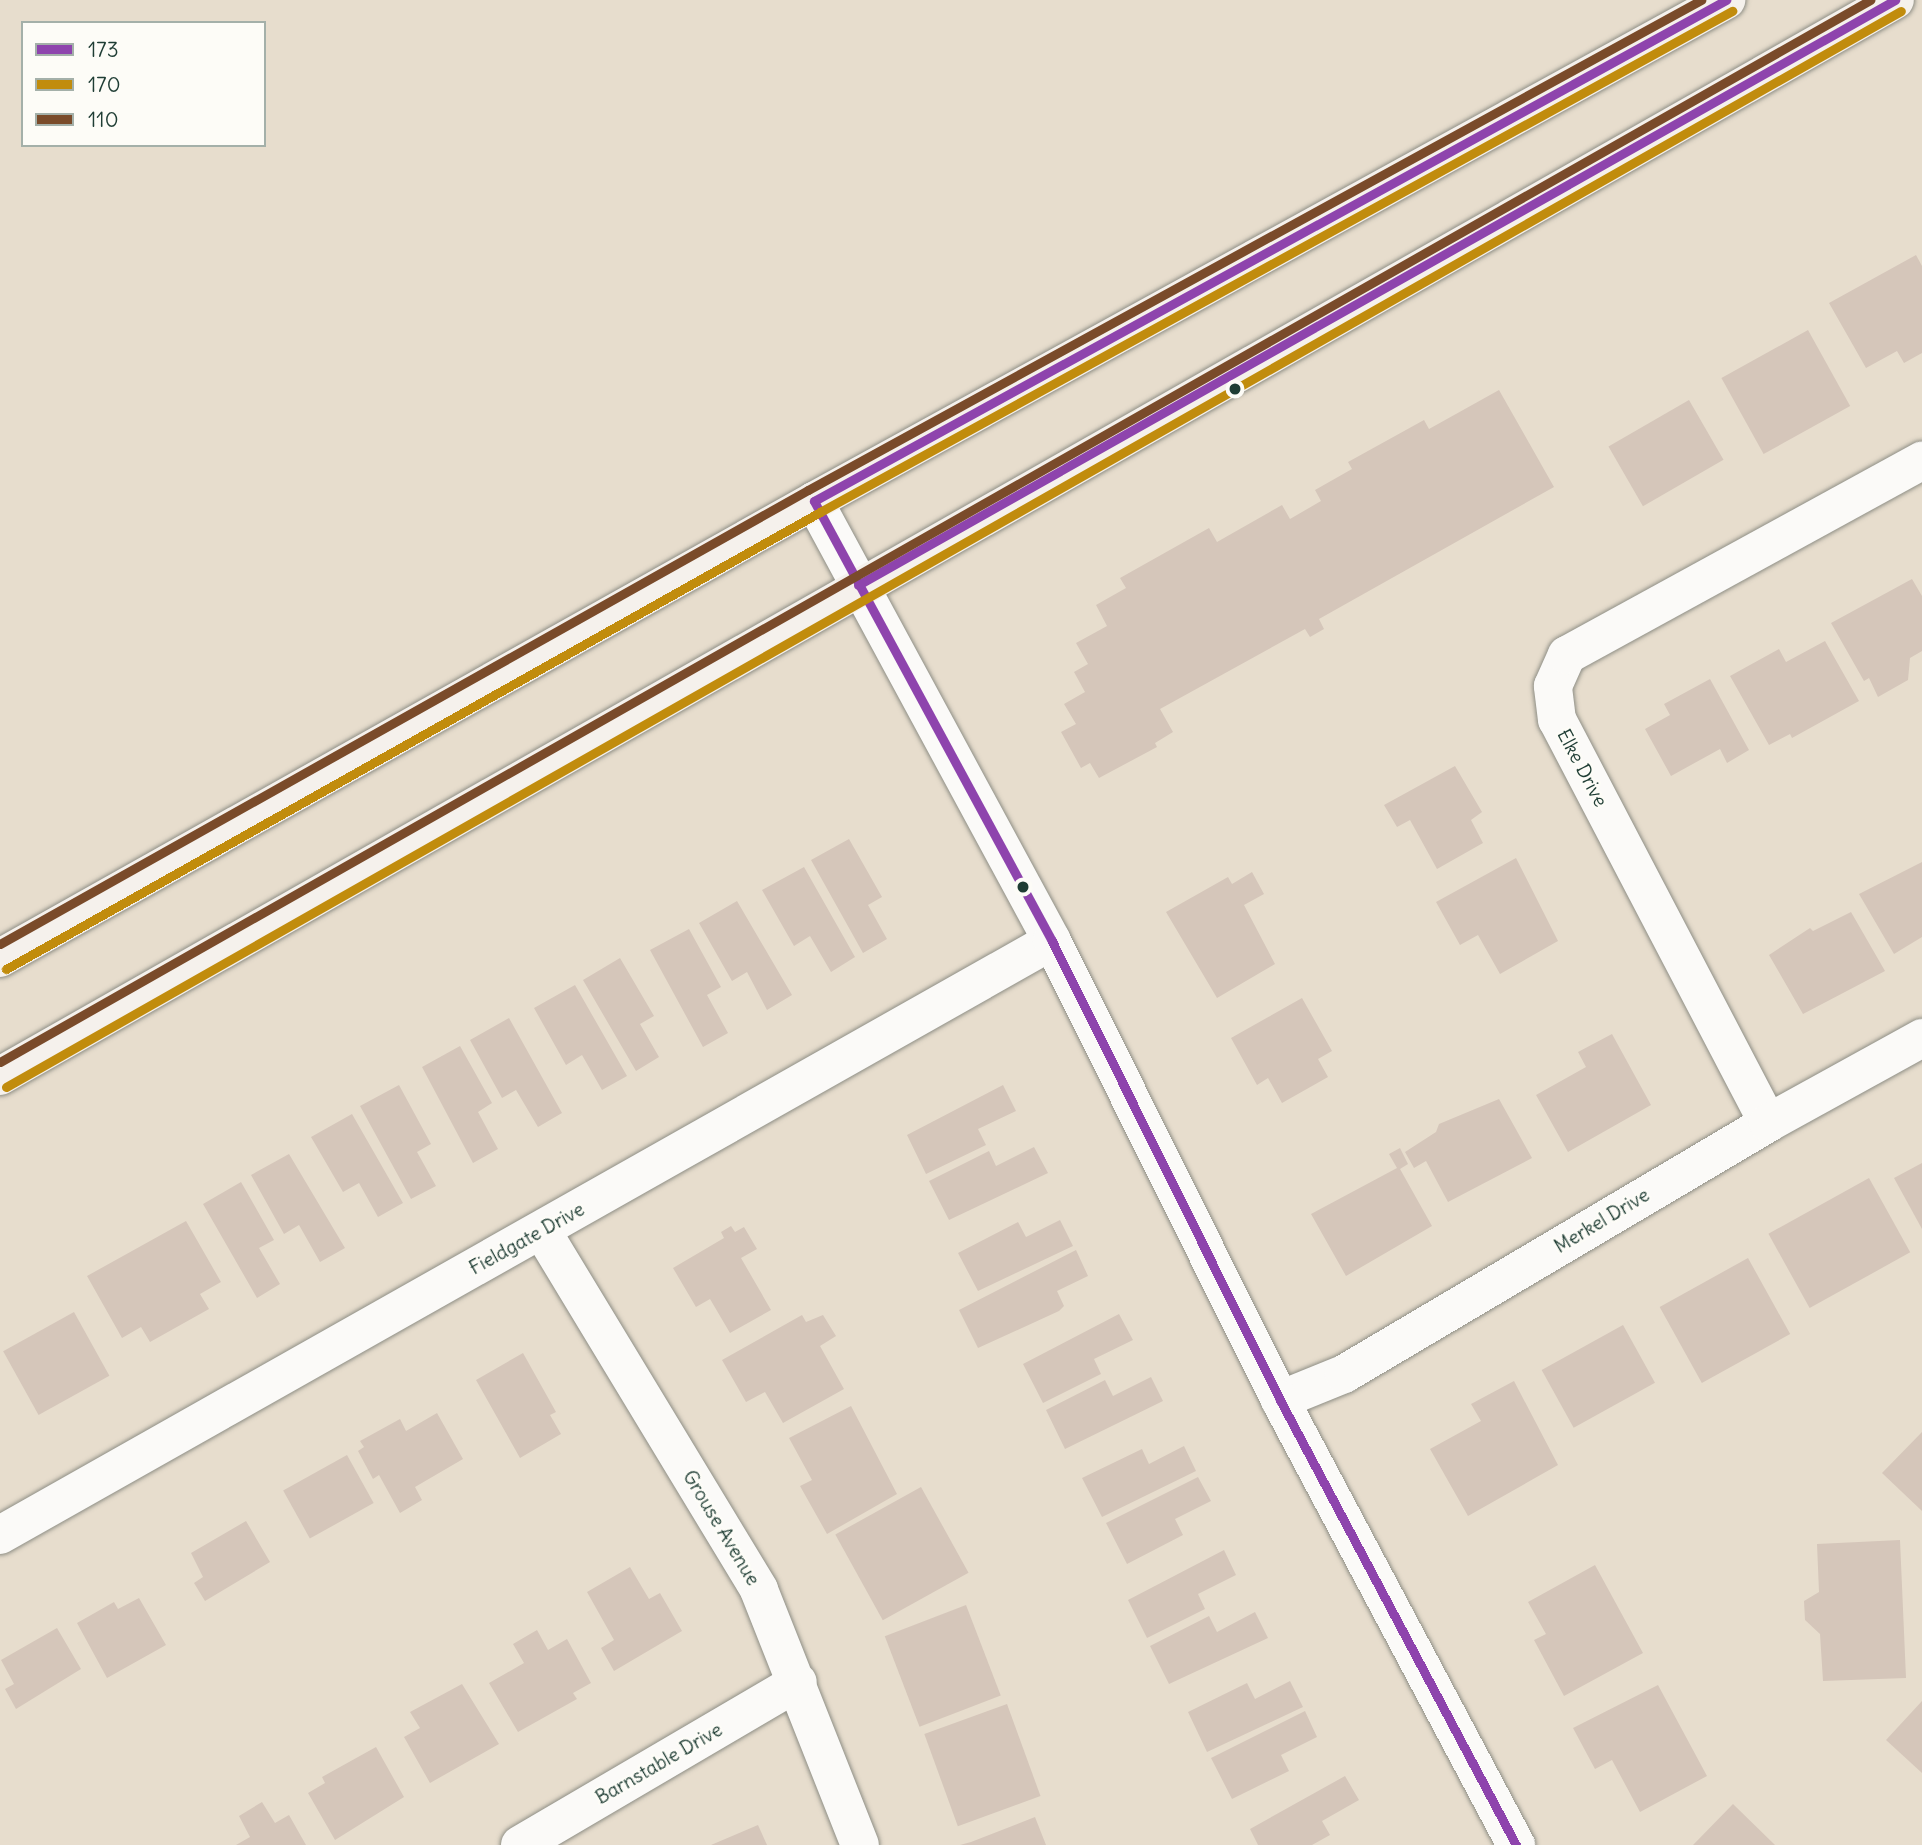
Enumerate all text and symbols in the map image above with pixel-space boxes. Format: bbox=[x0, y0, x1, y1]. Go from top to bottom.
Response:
legend bbox=[21, 21, 266, 147]
text: 173 bbox=[88, 36, 119, 63]
text: 170 bbox=[88, 71, 120, 98]
text: 110 bbox=[88, 106, 119, 133]
unlabelled marker bbox=[1228, 382, 1242, 396]
street label: Elke Drive bbox=[1552, 725, 1612, 811]
unlabelled marker bbox=[1016, 880, 1030, 894]
street label: Merkel Drive bbox=[1550, 1184, 1654, 1258]
street label: Fieldgate Drive bbox=[465, 1198, 589, 1280]
street label: Grouse Avenue bbox=[678, 1466, 764, 1590]
street label: Barnstable Drive bbox=[592, 1719, 726, 1809]

